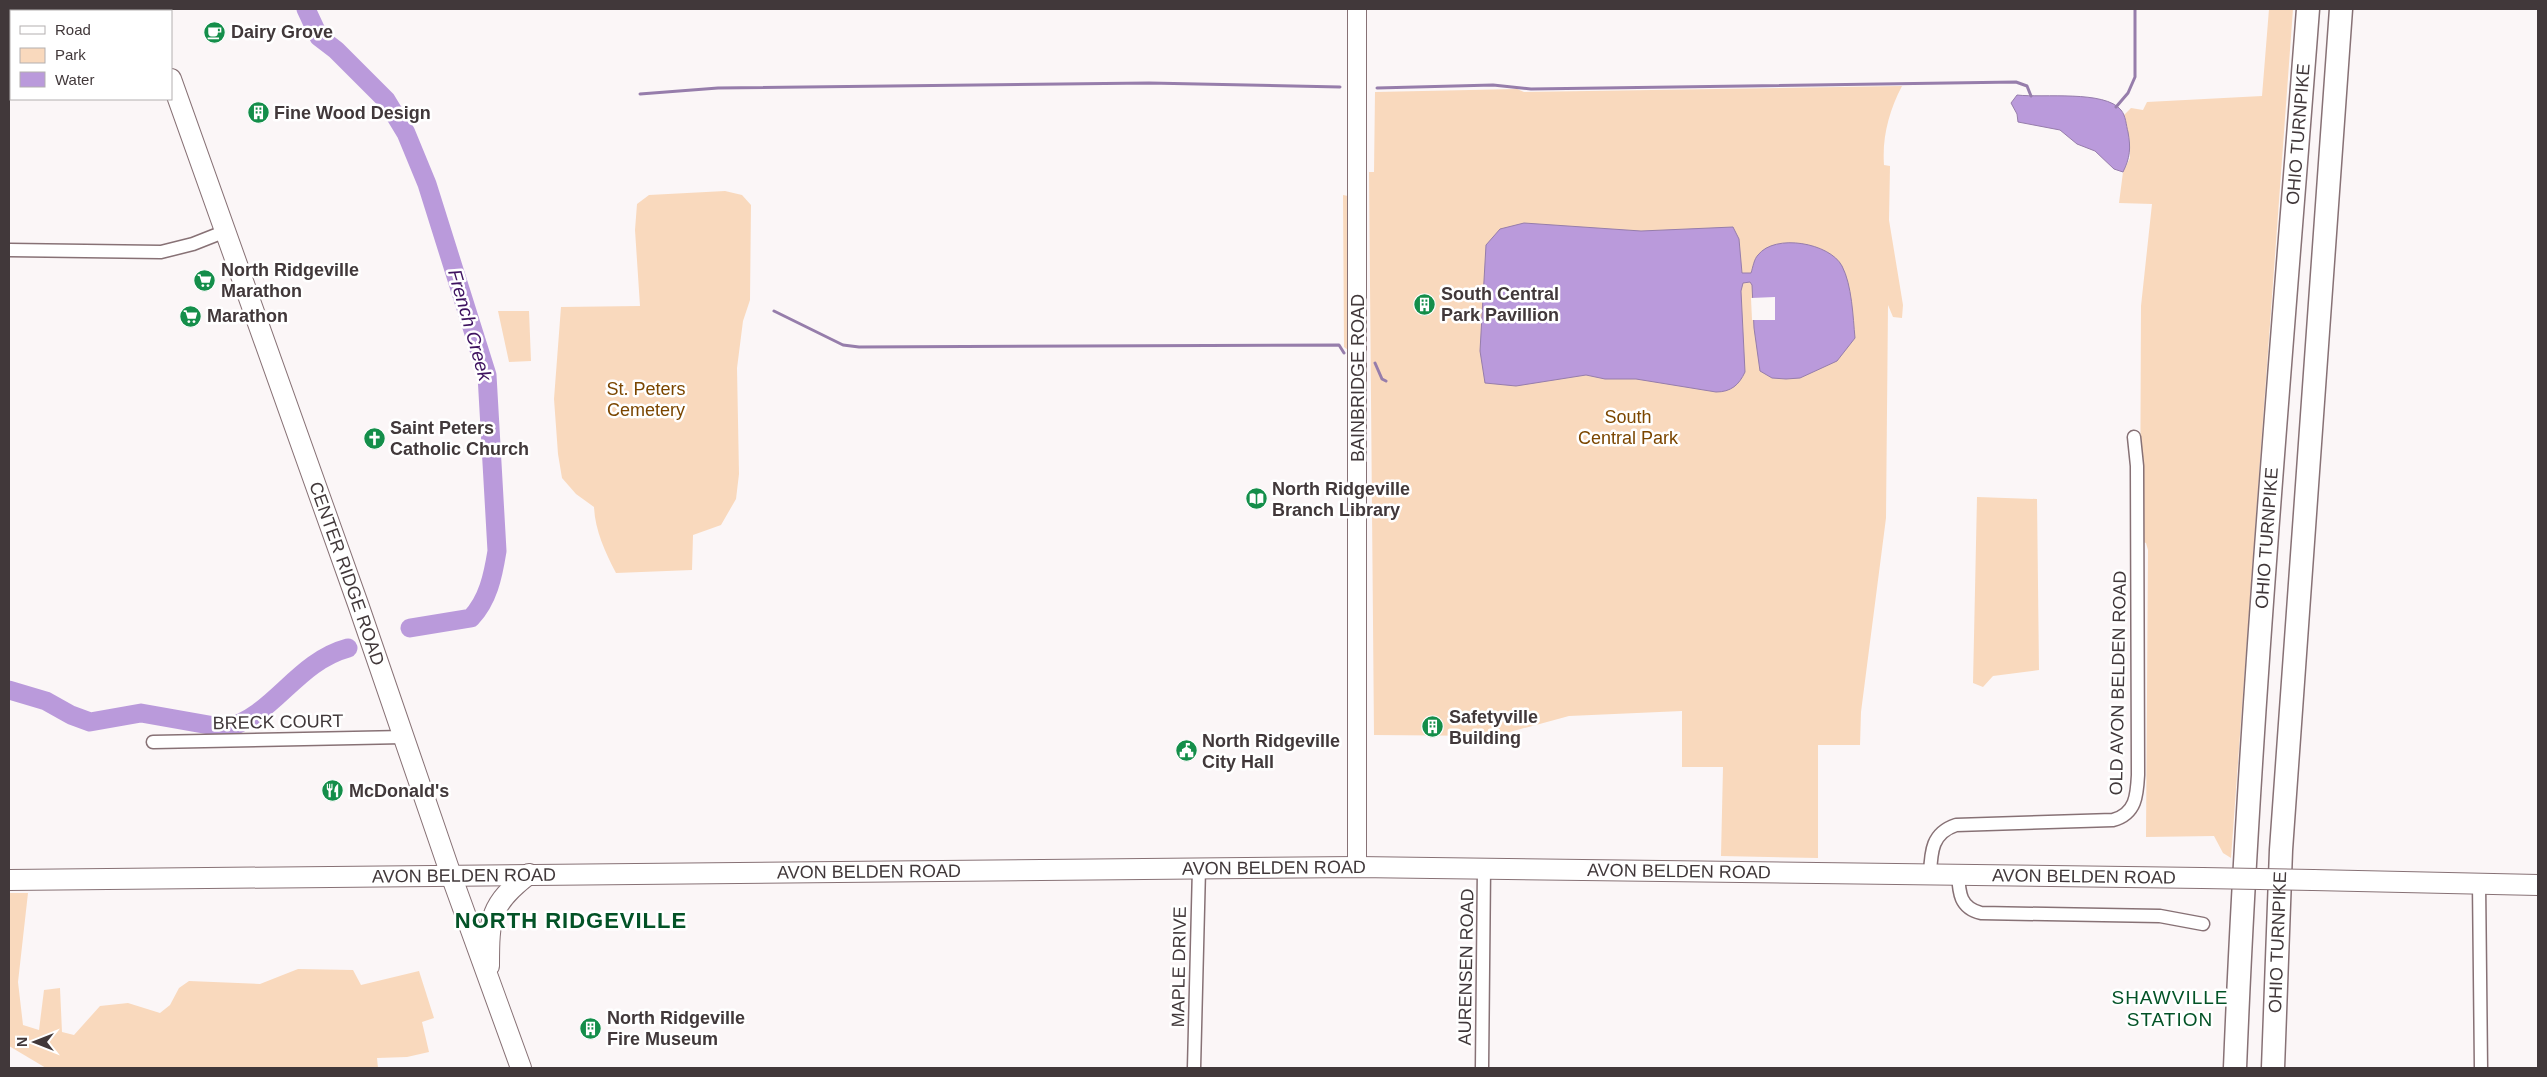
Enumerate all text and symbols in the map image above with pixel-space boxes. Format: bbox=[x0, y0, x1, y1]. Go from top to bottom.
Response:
legend bbox=[10, 10, 172, 100]
cafe icon: Dairy Grove bbox=[203, 20, 227, 44]
text: Road bbox=[55, 21, 91, 38]
place label: Dairy Grove bbox=[231, 22, 333, 42]
text: Park bbox=[55, 46, 86, 63]
street label: OHIO TURNPIKE bbox=[2283, 63, 2314, 206]
text: Water bbox=[55, 71, 94, 88]
building icon: Fine Wood Design bbox=[246, 101, 270, 125]
place label: Fine Wood Design bbox=[274, 103, 431, 123]
place label: North Ridgeville Marathon bbox=[221, 260, 359, 301]
water label: French Creek bbox=[444, 267, 496, 385]
supermarket icon: North Ridgeville Marathon bbox=[193, 268, 217, 292]
place label: South Central Park Pavillion bbox=[1441, 284, 1559, 325]
building icon: South Central Park Pavillion bbox=[1413, 292, 1437, 316]
street label: BAINBRIDGE ROAD bbox=[1348, 294, 1368, 462]
supermarket icon: Marathon bbox=[179, 304, 203, 328]
place label: Marathon bbox=[207, 306, 288, 326]
park label: St. Peters Cemetery bbox=[606, 379, 686, 420]
park label: South Central Park bbox=[1578, 407, 1679, 448]
place label: Saint Peters Catholic Church bbox=[390, 418, 529, 459]
church icon: Saint Peters Catholic Church bbox=[362, 426, 386, 450]
street label: OHIO TURNPIKE bbox=[2252, 467, 2282, 609]
street label: CENTER RIDGE ROAD bbox=[305, 479, 388, 668]
place label: North Ridgeville Branch Library bbox=[1272, 479, 1410, 520]
library icon: North Ridgeville Branch Library bbox=[1244, 487, 1268, 511]
street label: OLD AVON BELDEN ROAD bbox=[2106, 570, 2130, 796]
place label: Safetyville Building bbox=[1449, 707, 1538, 748]
street label: BRECK COURT bbox=[212, 711, 344, 733]
building icon: Safetyville Building bbox=[1421, 715, 1445, 739]
place label: North Ridgeville City Hall bbox=[1202, 731, 1340, 772]
public building icon: North Ridgeville City Hall bbox=[1174, 739, 1198, 763]
restaurant icon: McDonald's bbox=[321, 779, 345, 803]
place label: McDonald's bbox=[349, 781, 449, 801]
street label: AVON BELDEN ROAD bbox=[1182, 857, 1366, 879]
street label: AVON BELDEN ROAD bbox=[1587, 860, 1771, 882]
street label: AVON BELDEN ROAD bbox=[777, 861, 961, 883]
street label: AVON BELDEN ROAD bbox=[372, 865, 556, 886]
street label: AVON BELDEN ROAD bbox=[1992, 865, 2176, 888]
street label: OHIO TURNPIKE bbox=[2265, 871, 2290, 1013]
street label: AURENSEN ROAD bbox=[1455, 888, 1477, 1046]
street label: MAPLE DRIVE bbox=[1168, 906, 1190, 1028]
district label: NORTH RIDGEVILLE bbox=[455, 908, 687, 933]
district label: SHAWVILLE STATION bbox=[2111, 987, 2229, 1030]
place label: North Ridgeville Fire Museum bbox=[607, 1008, 745, 1049]
building icon: North Ridgeville Fire Museum bbox=[579, 1016, 603, 1040]
north arrow bbox=[10, 1017, 60, 1067]
text: N bbox=[14, 1037, 30, 1047]

